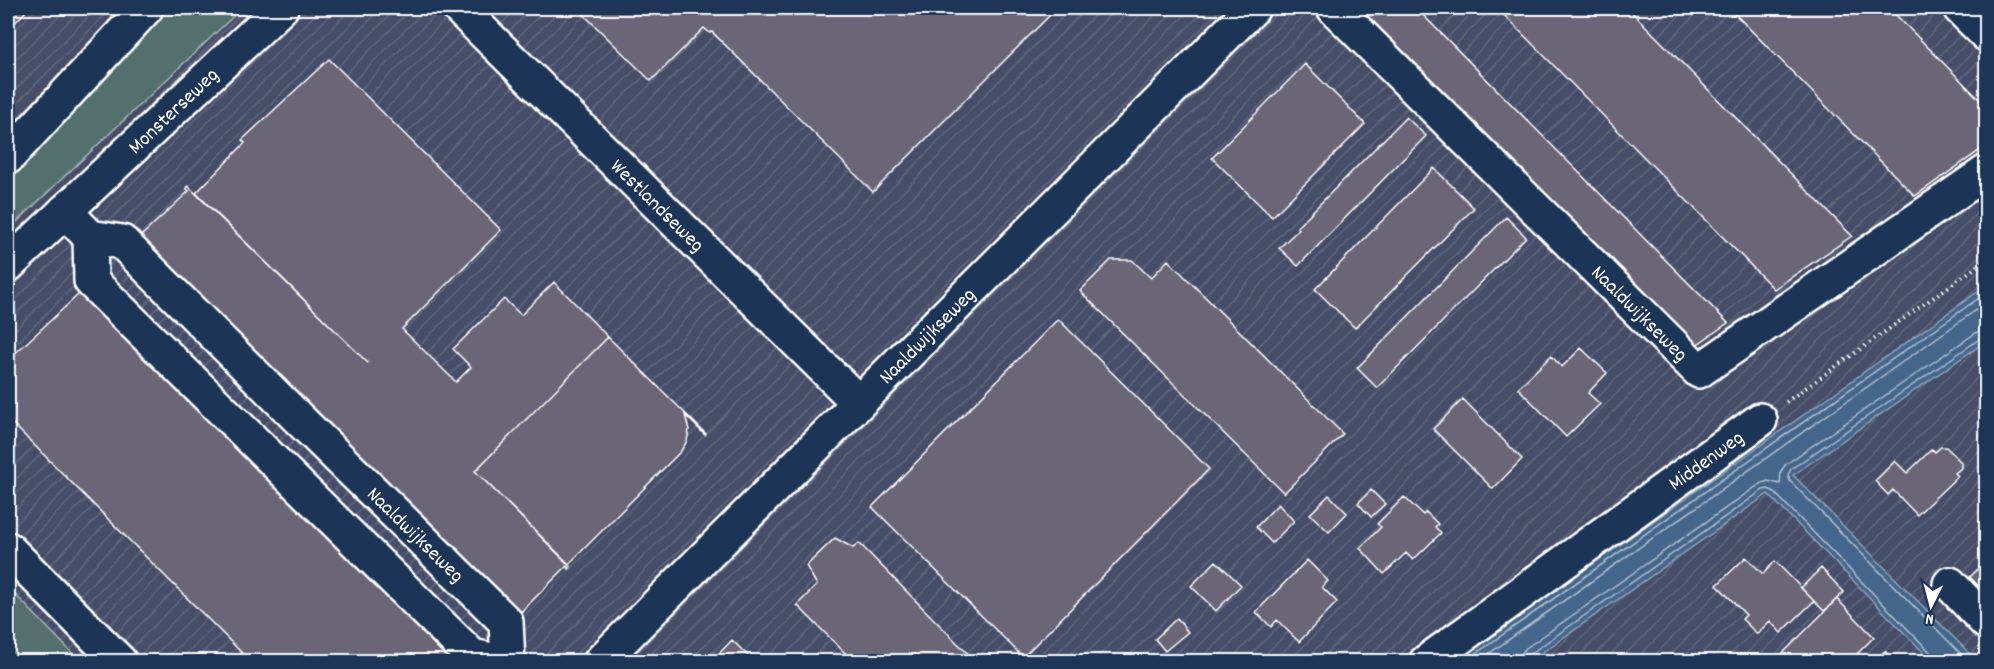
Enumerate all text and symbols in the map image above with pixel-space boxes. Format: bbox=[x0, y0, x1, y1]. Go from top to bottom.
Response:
street label: Monsterseweg bbox=[122, 62, 227, 163]
street label: Westlandseweg bbox=[602, 153, 710, 261]
street label: Naaldwijkseweg bbox=[1583, 260, 1694, 370]
street label: Naaldwijkseweg bbox=[873, 282, 984, 393]
street label: Middenweg bbox=[1663, 424, 1751, 500]
street label: Naaldwijkseweg bbox=[358, 481, 470, 591]
north arrow bbox=[1901, 576, 1961, 636]
text: N bbox=[1924, 607, 1935, 630]

